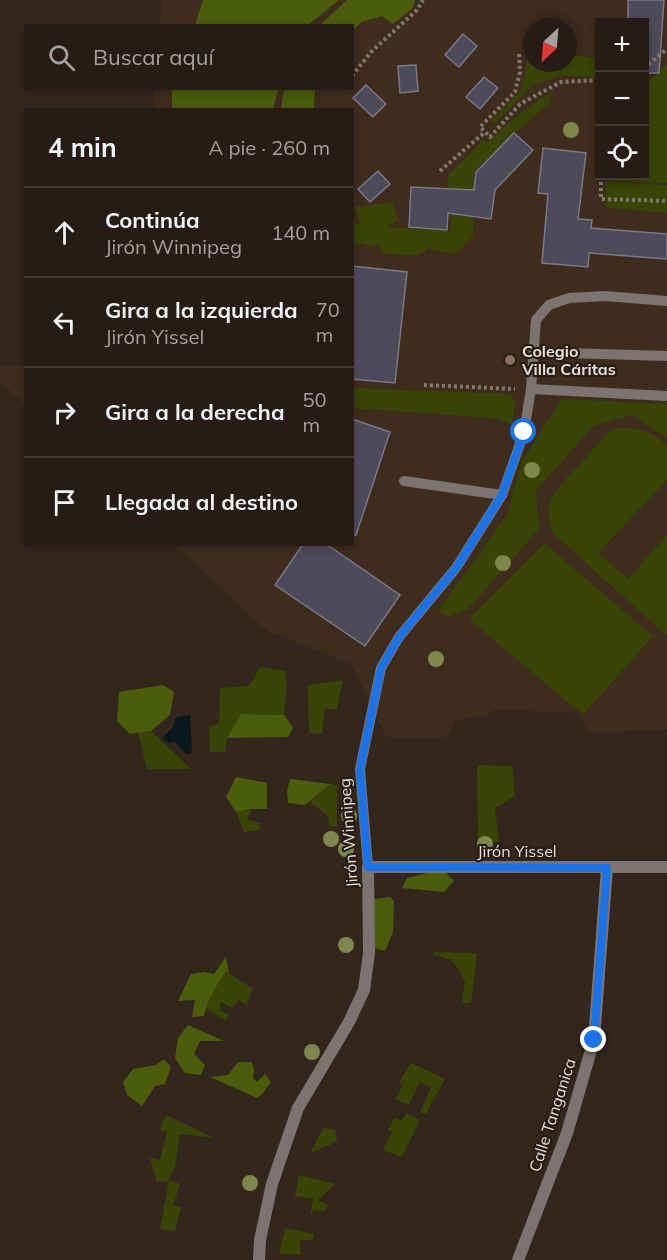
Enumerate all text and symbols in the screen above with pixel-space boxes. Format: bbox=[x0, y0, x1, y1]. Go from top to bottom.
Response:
north arrow bbox=[523, 18, 577, 72]
map controls bbox=[595, 18, 649, 180]
button: + bbox=[595, 18, 649, 72]
search box bbox=[24, 24, 354, 90]
icon: search bbox=[45, 41, 78, 74]
text: Buscar aquí bbox=[93, 43, 214, 71]
button: − bbox=[595, 72, 649, 126]
button: locate bbox=[595, 126, 649, 180]
text: 4 min bbox=[48, 131, 117, 164]
text: A pie · 260 m bbox=[209, 135, 330, 160]
text: Continúa bbox=[105, 206, 200, 234]
icon: ahead bbox=[48, 216, 81, 249]
text: 140 m bbox=[271, 220, 330, 245]
text: Jirón Winnipeg bbox=[105, 234, 242, 259]
text: Gira a la izquierda bbox=[105, 296, 298, 324]
text: 70 m bbox=[316, 297, 340, 347]
icon: left bbox=[48, 306, 81, 339]
text: Jirón Yissel bbox=[105, 324, 204, 349]
place label: Colegio Villa Cáritas bbox=[521, 341, 616, 379]
marker: Colegio Villa Cáritas bbox=[503, 353, 517, 367]
text: 50 m bbox=[303, 387, 327, 437]
icon: right bbox=[48, 396, 81, 429]
text: Gira a la derecha bbox=[105, 398, 285, 426]
route start bbox=[510, 418, 536, 444]
icon: arrive bbox=[48, 486, 81, 519]
text: Llegada al destino bbox=[105, 488, 298, 516]
street label: Jirón Winnipeg bbox=[334, 778, 362, 888]
street label: Jirón Yissel bbox=[477, 841, 557, 861]
route end bbox=[580, 1026, 606, 1052]
street label: Calle Tanganica bbox=[524, 1056, 580, 1174]

